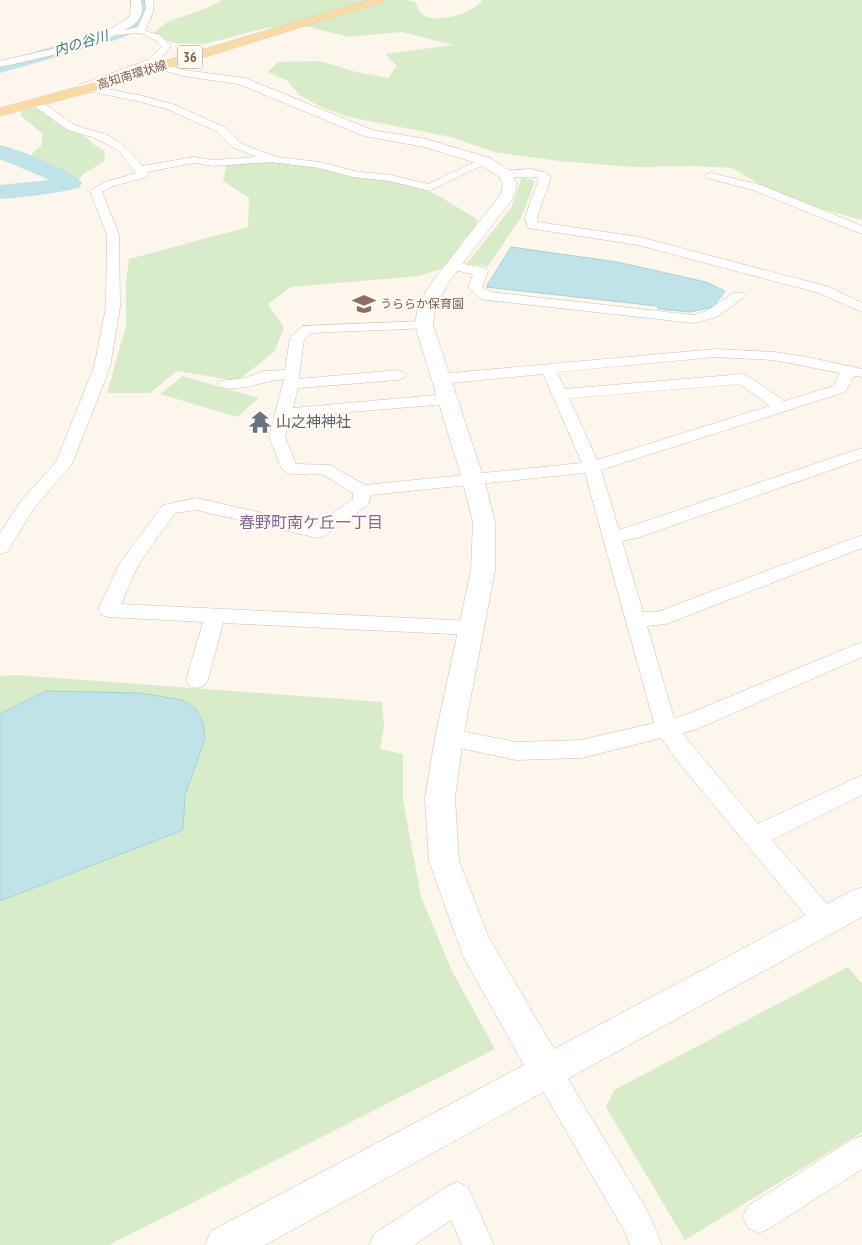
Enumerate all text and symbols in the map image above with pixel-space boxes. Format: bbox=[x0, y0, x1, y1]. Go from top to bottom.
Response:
water label: 内の谷川 bbox=[52, 26, 112, 60]
road number: 36 bbox=[178, 46, 202, 68]
street label: 高知南環状線 bbox=[95, 57, 168, 92]
school or university icon: うららか保育園 bbox=[351, 291, 377, 317]
place label: うららか保育園 bbox=[380, 296, 464, 311]
temple icon: 山之神神社 bbox=[247, 409, 273, 435]
place label: 山之神神社 bbox=[276, 412, 351, 431]
district label: 春野町南ケ丘一丁目 bbox=[239, 512, 383, 532]

